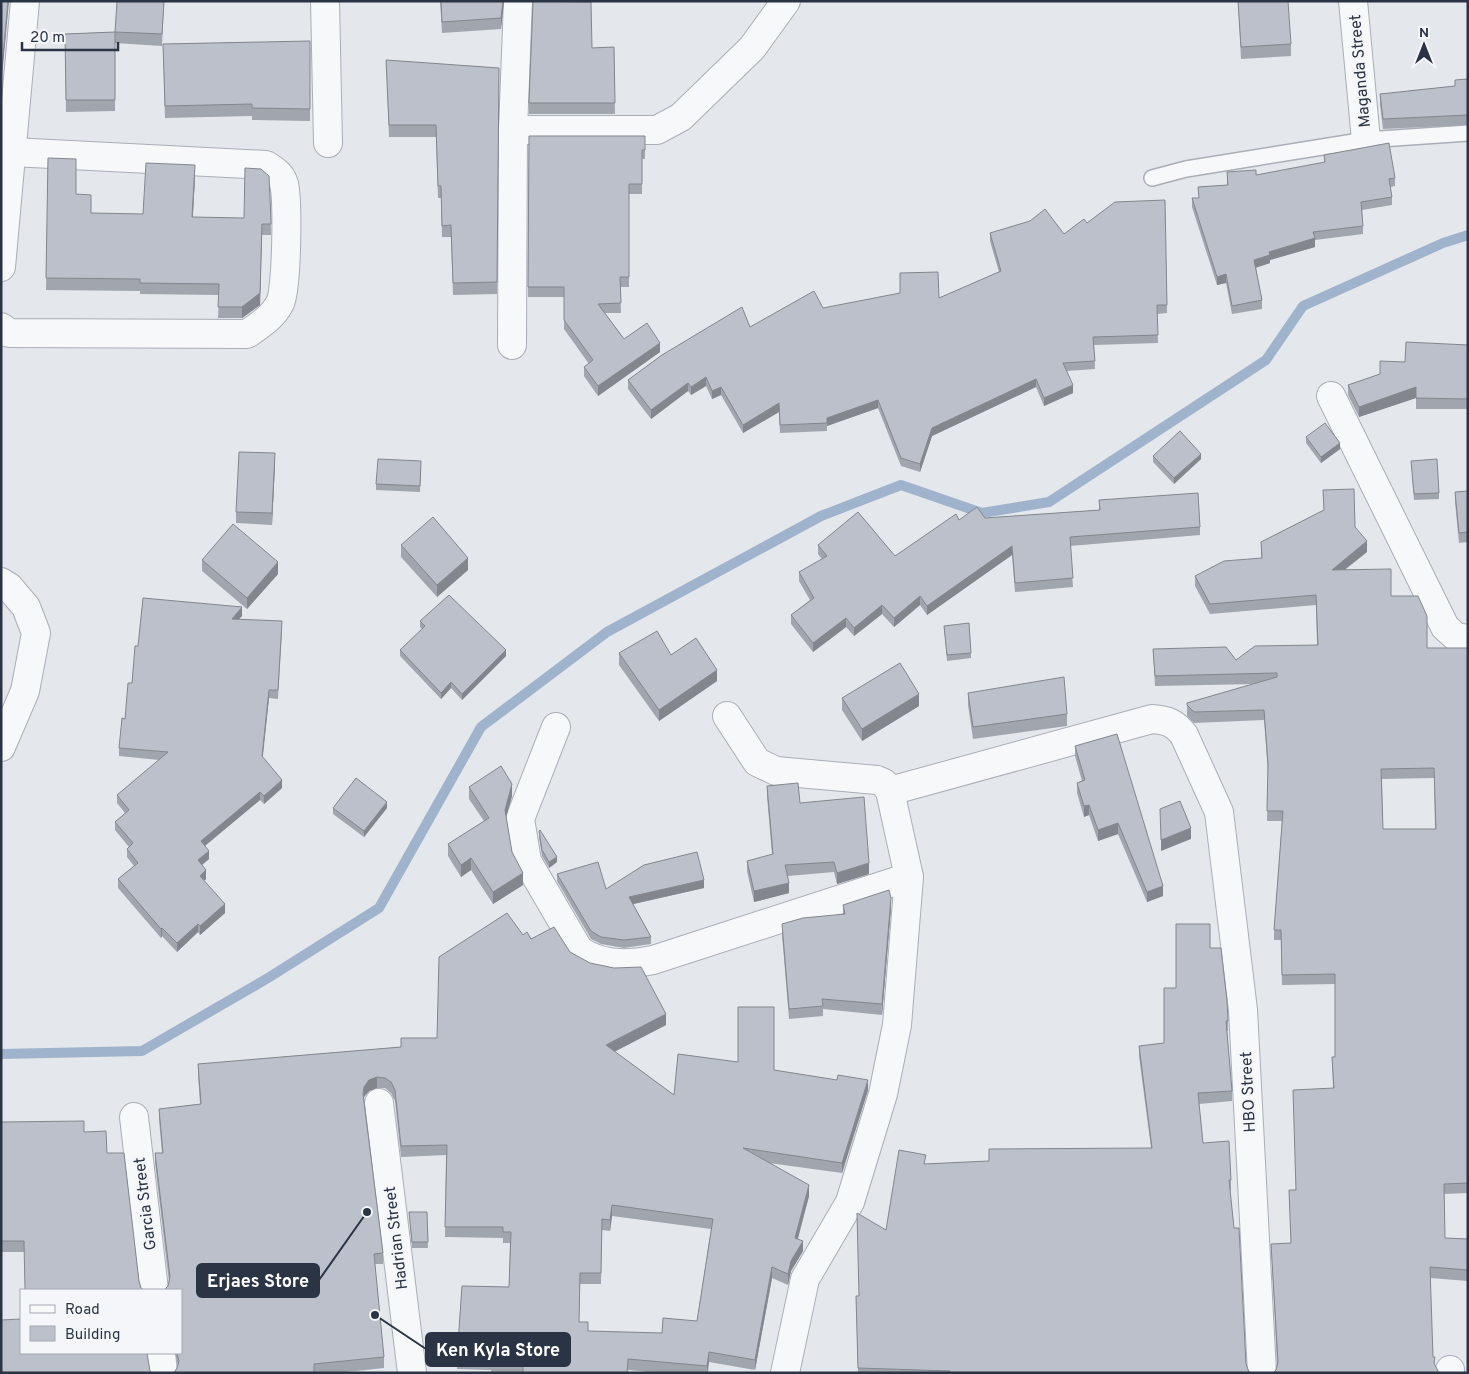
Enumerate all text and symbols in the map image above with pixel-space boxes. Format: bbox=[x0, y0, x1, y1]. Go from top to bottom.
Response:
street label: Maganda Street bbox=[1346, 14, 1376, 128]
scale bar bbox=[22, 20, 119, 52]
north arrow bbox=[1399, 20, 1449, 70]
text: N bbox=[1419, 25, 1429, 42]
text: 20 m bbox=[30, 29, 65, 48]
street label: HBO Street bbox=[1237, 1051, 1261, 1133]
street label: Garcia Street bbox=[130, 1156, 162, 1252]
street label: Hadrian Street bbox=[381, 1185, 413, 1291]
callout: Erjaes Store bbox=[197, 1264, 319, 1297]
text: Erjaes Store bbox=[207, 1271, 309, 1294]
legend bbox=[20, 1289, 182, 1354]
text: Road bbox=[65, 1301, 100, 1320]
text: Building bbox=[65, 1326, 120, 1345]
callout: Ken Kyla Store bbox=[426, 1333, 570, 1366]
text: Ken Kyla Store bbox=[436, 1340, 560, 1363]

